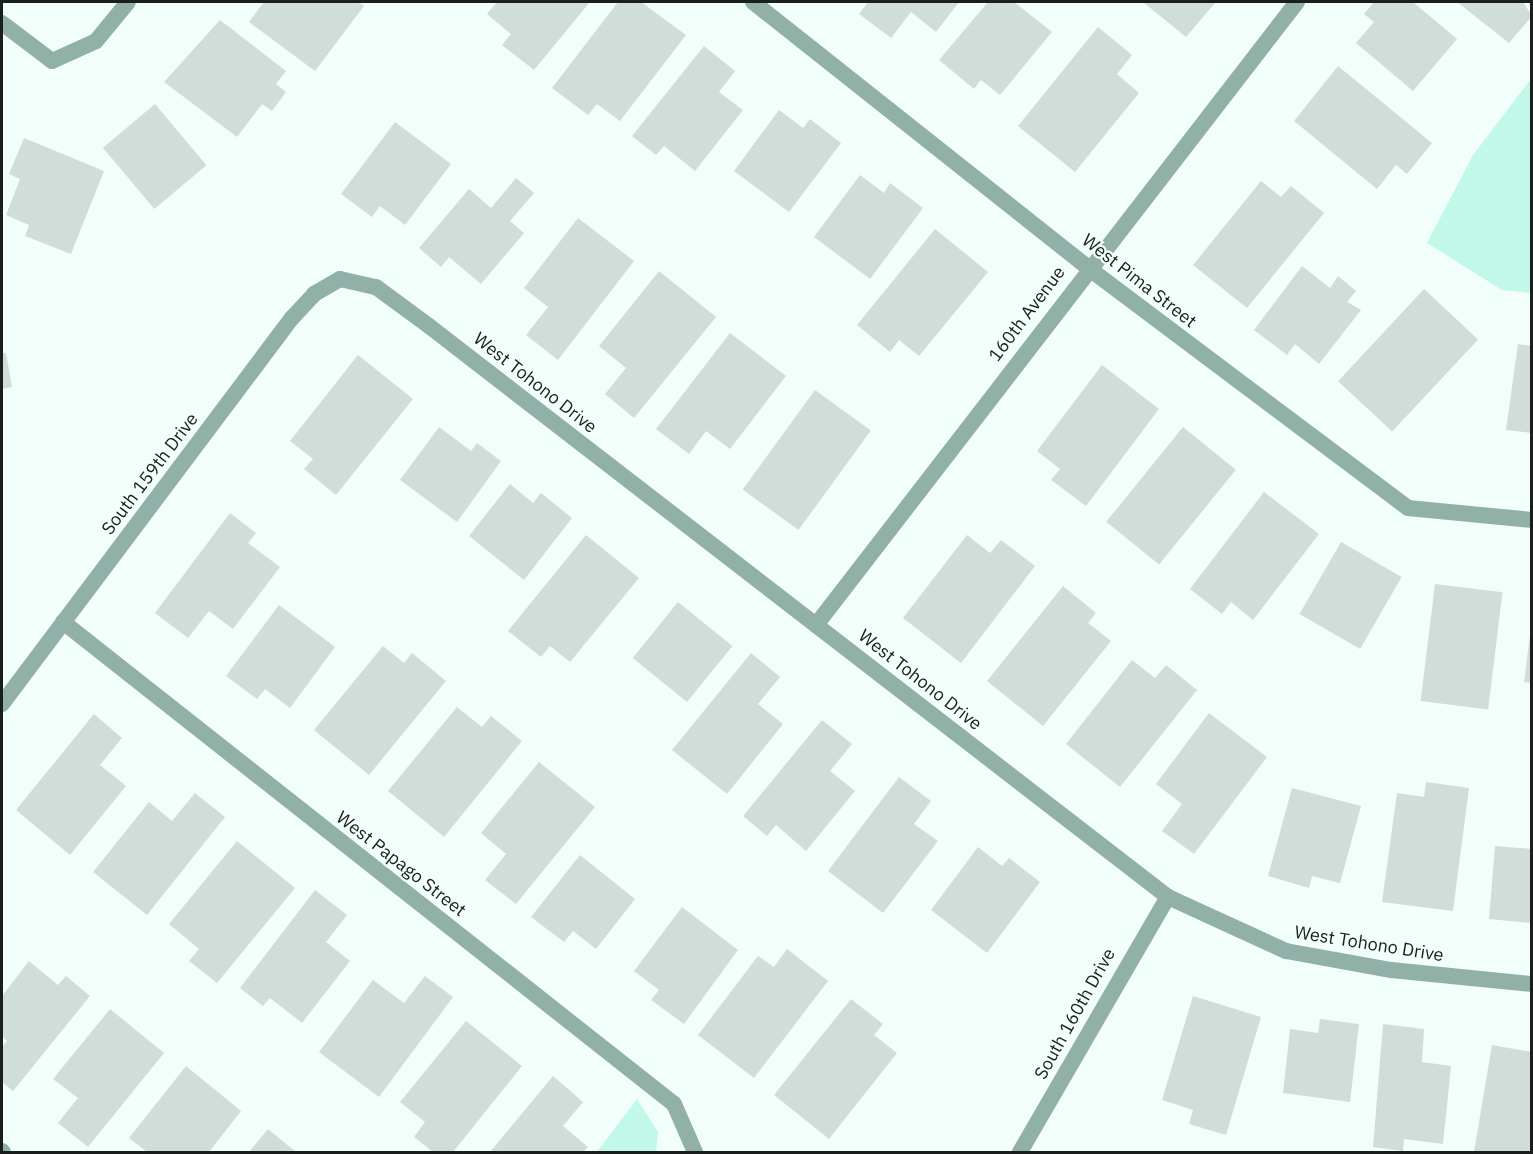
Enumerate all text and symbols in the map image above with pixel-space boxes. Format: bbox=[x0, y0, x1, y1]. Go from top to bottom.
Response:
street label: West Pima Street bbox=[1078, 230, 1200, 332]
street label: 160th Avenue bbox=[984, 262, 1070, 366]
street label: West Tohono Drive bbox=[469, 328, 601, 438]
street label: South 159th Drive bbox=[97, 409, 203, 539]
street label: West Tohono Drive bbox=[854, 625, 986, 735]
street label: West Papago Street bbox=[332, 807, 470, 921]
street label: West Tohono Drive bbox=[1293, 922, 1445, 966]
street label: South 160th Drive bbox=[1030, 945, 1120, 1083]

